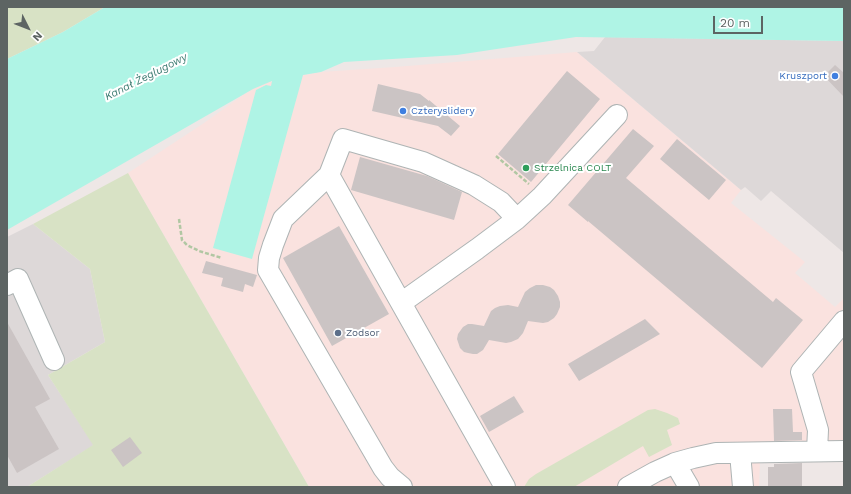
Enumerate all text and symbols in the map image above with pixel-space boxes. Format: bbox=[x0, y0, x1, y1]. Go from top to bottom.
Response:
north arrow bbox=[8, 8, 48, 48]
scale bar bbox=[715, 8, 765, 34]
text: 20 m bbox=[720, 16, 750, 30]
text: N bbox=[30, 29, 45, 44]
water label: Kanał Żeglugowy bbox=[103, 51, 189, 103]
place label: Kruszport bbox=[779, 70, 827, 82]
marker: Kruszport bbox=[830, 71, 840, 81]
place label: Czteryslidery bbox=[411, 105, 475, 117]
marker: Czteryslidery bbox=[398, 106, 408, 116]
place label: Strzelnica COLT bbox=[534, 162, 611, 174]
marker: Strzelnica COLT bbox=[521, 163, 531, 173]
place label: Zodsor bbox=[346, 327, 380, 339]
marker: Zodsor bbox=[333, 328, 343, 338]

